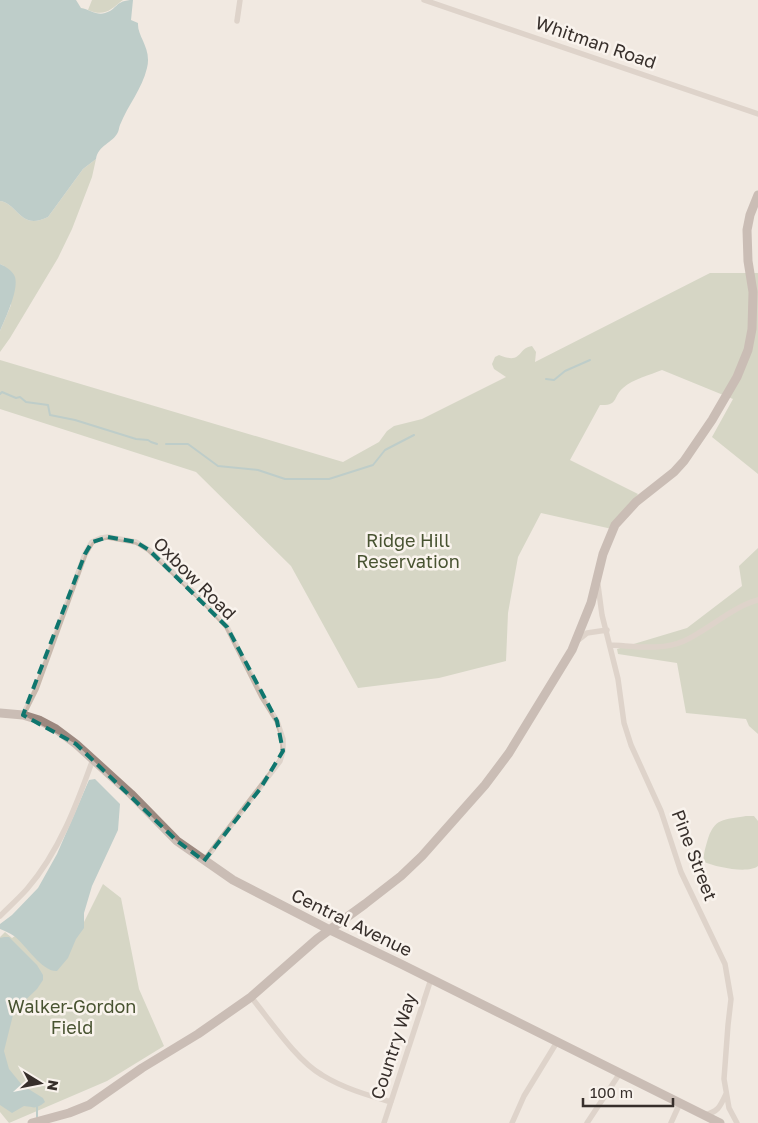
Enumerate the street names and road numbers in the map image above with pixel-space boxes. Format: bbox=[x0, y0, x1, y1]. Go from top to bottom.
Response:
street label: Whitman Road bbox=[533, 11, 659, 73]
street label: Oxbow Road bbox=[149, 532, 241, 624]
street label: Pine Street bbox=[668, 806, 722, 904]
street label: Central Avenue bbox=[288, 883, 416, 961]
street label: Country Way bbox=[365, 990, 421, 1102]

